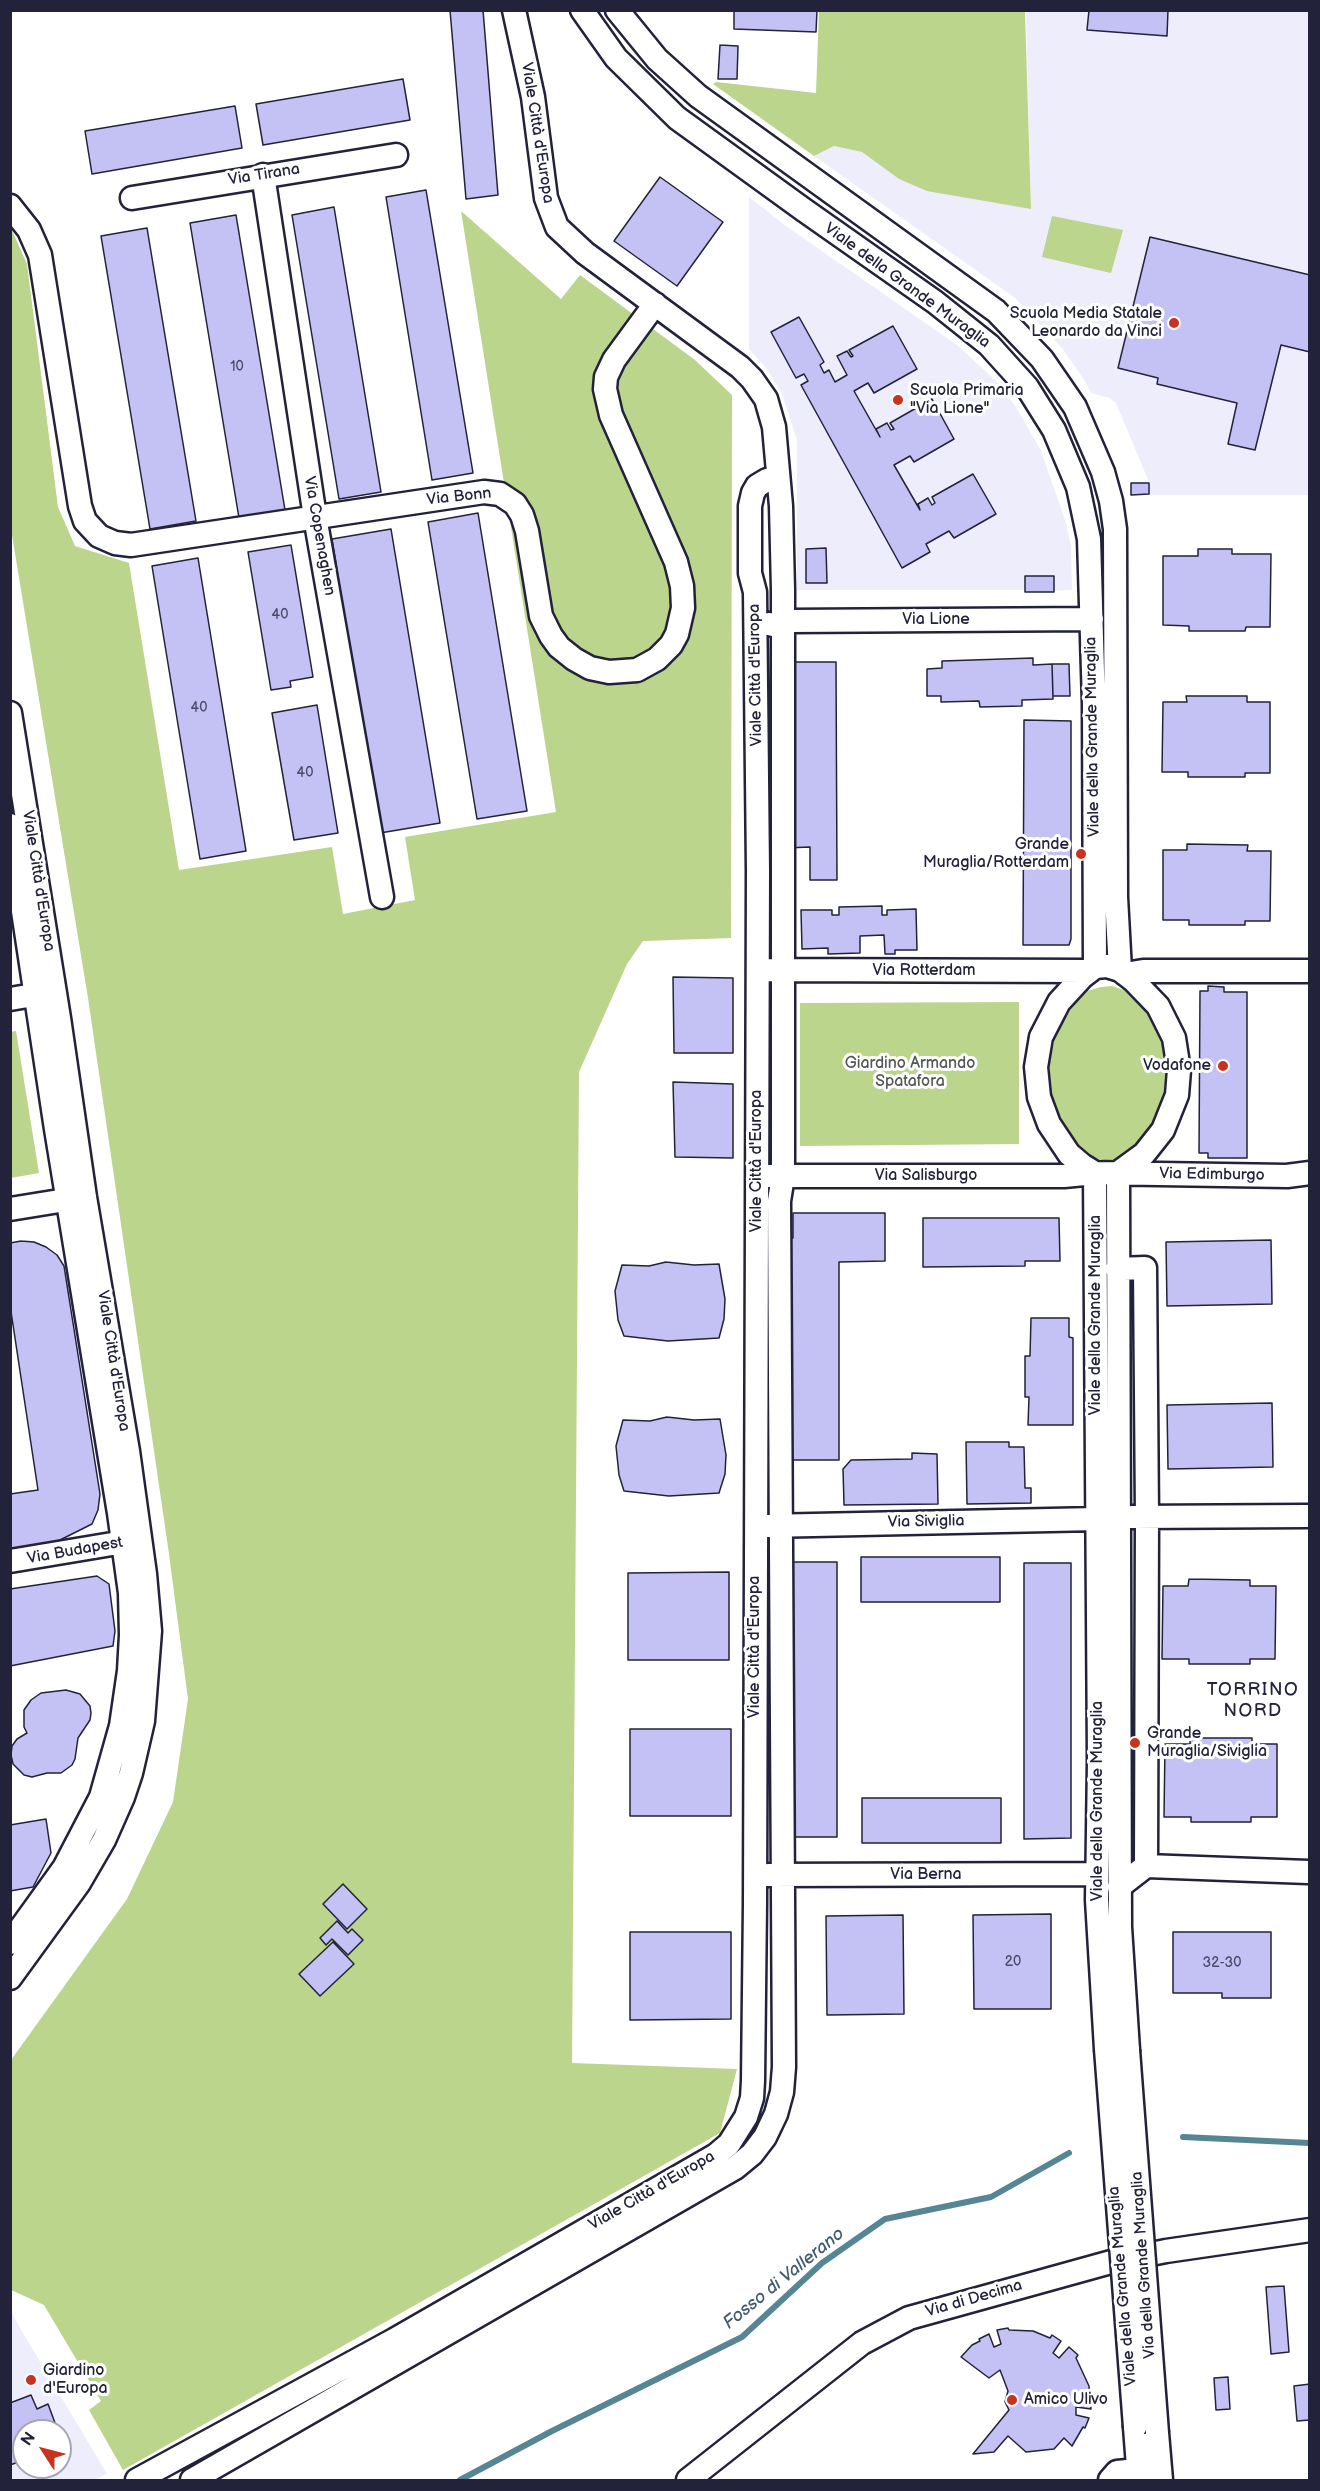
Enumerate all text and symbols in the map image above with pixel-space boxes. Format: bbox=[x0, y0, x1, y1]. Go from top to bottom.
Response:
street label: Viale Città d'Europa bbox=[516, 61, 558, 205]
street label: Via Tirana bbox=[227, 160, 301, 190]
street label: Viale della Grande Muraglia bbox=[820, 219, 994, 353]
place label: Scuola Media Statale Leonardo da Vinci bbox=[1010, 304, 1162, 342]
marker: Scuola Media Statale Leonardo da Vinci bbox=[1167, 316, 1181, 330]
house number: 10 bbox=[230, 359, 244, 375]
place label: Scuola Primaria "Via Lione" bbox=[910, 381, 1023, 419]
marker: Scuola Primaria "Via Lione" bbox=[891, 393, 905, 407]
street label: Via Copenaghen bbox=[299, 475, 339, 597]
street label: Via Bonn bbox=[426, 484, 492, 510]
street label: Viale Città d'Europa bbox=[745, 604, 767, 746]
house number: 40 bbox=[272, 607, 288, 623]
street label: Via Lione bbox=[902, 610, 970, 630]
street label: Viale della Grande Muraglia bbox=[1082, 637, 1104, 837]
house number: 40 bbox=[191, 700, 207, 716]
house number: 40 bbox=[297, 765, 313, 781]
street label: Viale Città d'Europa bbox=[17, 809, 59, 953]
place label: Grande Muraglia/Rotterdam bbox=[923, 835, 1069, 873]
marker: Grande Muraglia/Rotterdam bbox=[1074, 847, 1088, 861]
street label: Via Rotterdam bbox=[872, 961, 976, 981]
park label: Giardino Armando Spatafora bbox=[845, 1054, 975, 1092]
place label: Vodafone bbox=[1143, 1056, 1211, 1076]
marker: Vodafone bbox=[1216, 1059, 1230, 1073]
street label: Viale Città d'Europa bbox=[747, 1090, 767, 1232]
street label: Via Edimburgo bbox=[1159, 1164, 1265, 1186]
street label: Via Salisburgo bbox=[875, 1166, 977, 1186]
street label: Viale della Grande Muraglia bbox=[1086, 1215, 1106, 1415]
street label: Viale Città d'Europa bbox=[92, 1289, 134, 1433]
street label: Via Siviglia bbox=[887, 1512, 965, 1532]
street label: Via Budapest bbox=[26, 1533, 124, 1569]
street label: Viale Città d'Europa bbox=[745, 1576, 765, 1718]
district label: TORRINO NORD bbox=[1207, 1679, 1299, 1722]
street label: Viale della Grande Muraglia bbox=[1088, 1701, 1108, 1901]
place label: Grande Muraglia/Siviglia bbox=[1147, 1724, 1267, 1762]
marker: Grande Muraglia/Siviglia bbox=[1128, 1736, 1142, 1750]
street label: Via Berna bbox=[890, 1865, 962, 1885]
house number: 20 bbox=[1005, 1954, 1021, 1970]
house number: 32-30 bbox=[1203, 1955, 1241, 1971]
street label: Viale Città d'Europa bbox=[586, 2147, 718, 2235]
street label: Via della Grande Muraglia bbox=[1128, 2171, 1160, 2359]
street label: Viale della Grande Muraglia bbox=[1105, 2185, 1141, 2387]
water label: Fosso di Vallerano bbox=[719, 2224, 849, 2334]
street label: Via di Decima bbox=[923, 2276, 1025, 2322]
place label: Giardino d'Europa bbox=[43, 2361, 108, 2399]
marker: Giardino d'Europa bbox=[24, 2373, 38, 2387]
place label: Amico Ulivo bbox=[1024, 2390, 1108, 2410]
marker: Amico Ulivo bbox=[1005, 2393, 1019, 2407]
north arrow bbox=[12, 2419, 72, 2479]
text: N bbox=[17, 2429, 40, 2450]

